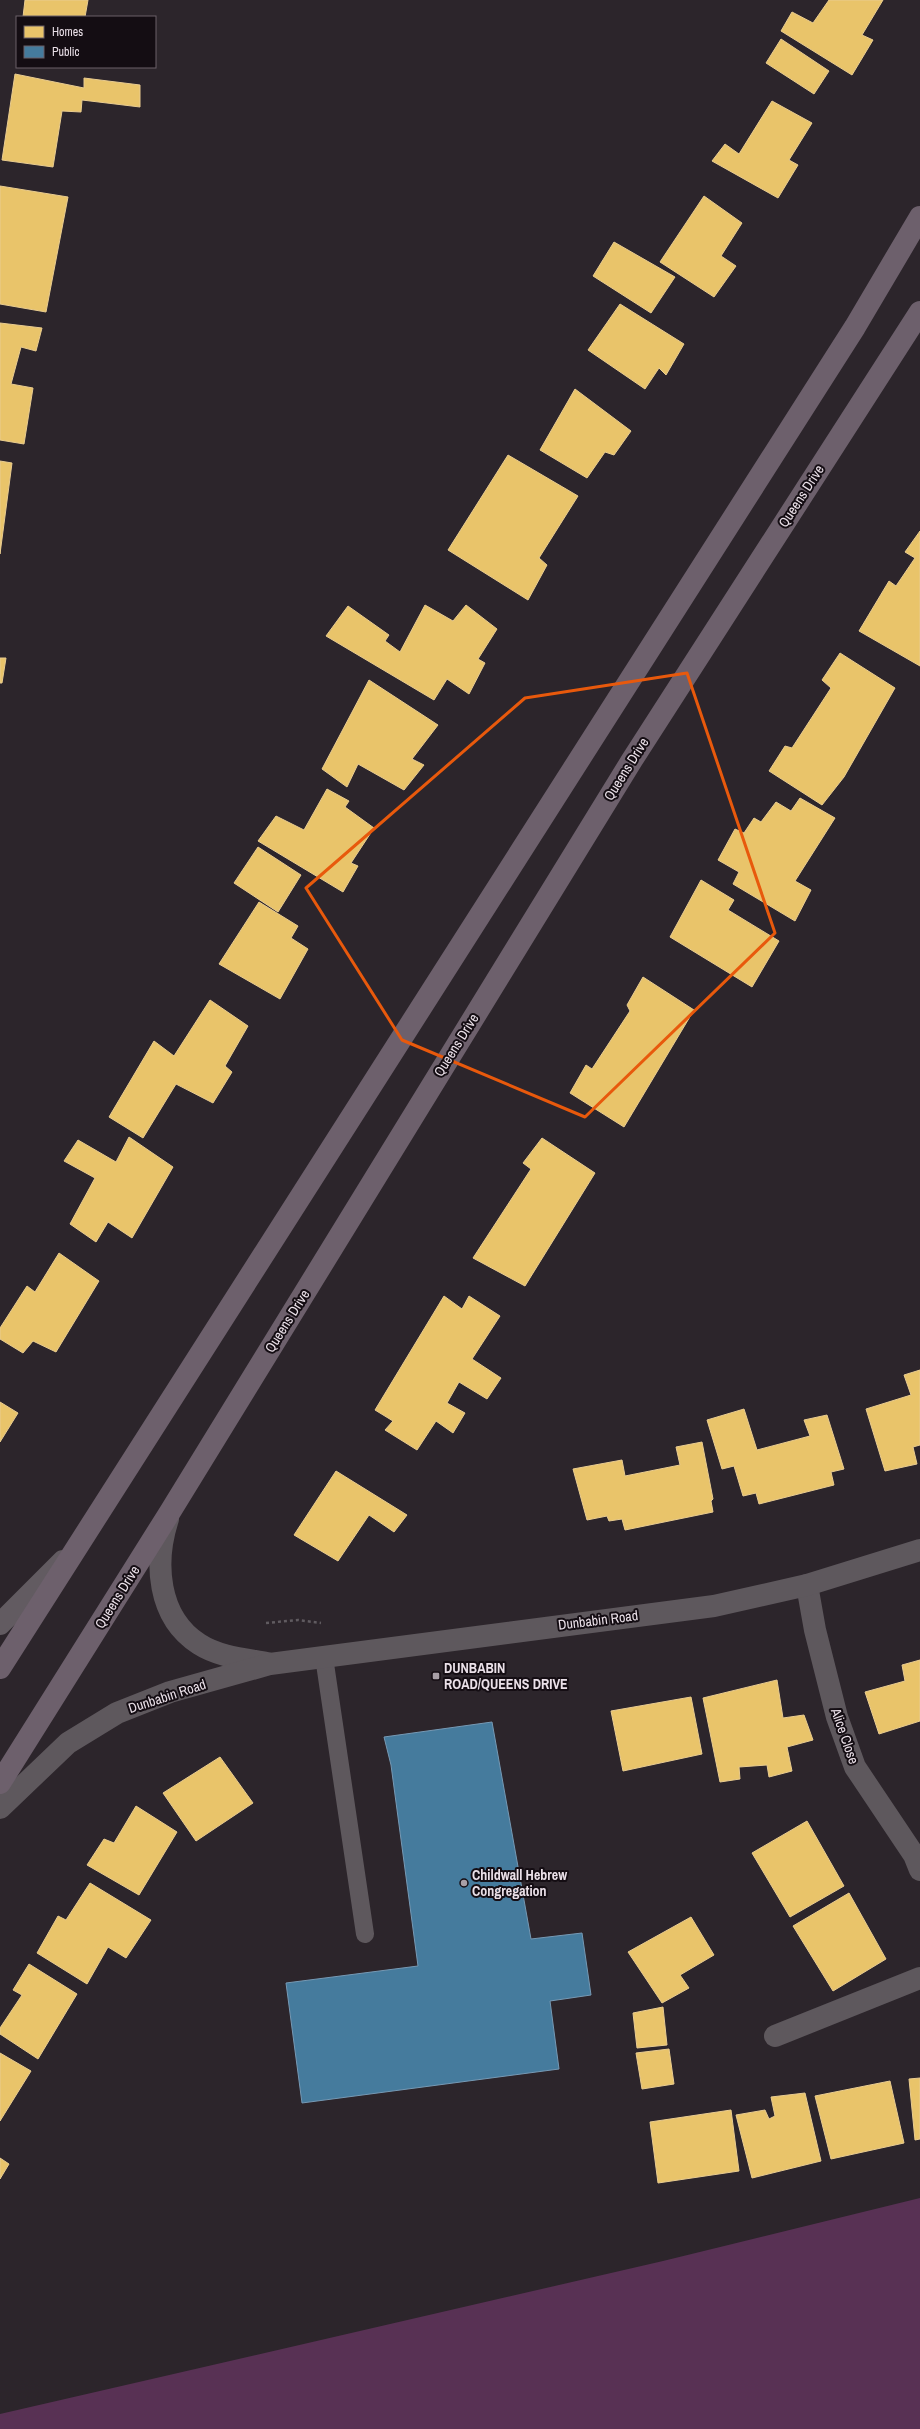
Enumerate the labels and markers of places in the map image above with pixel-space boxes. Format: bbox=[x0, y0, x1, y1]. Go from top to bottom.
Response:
place label: DUNBABIN ROAD/QUEENS DRIVE bbox=[444, 1659, 568, 1693]
marker: DUNBABIN ROAD/QUEENS DRIVE bbox=[431, 1671, 441, 1681]
place label: Childwall Hebrew Congregation bbox=[472, 1866, 567, 1900]
marker: Childwall Hebrew Congregation bbox=[459, 1878, 469, 1888]

